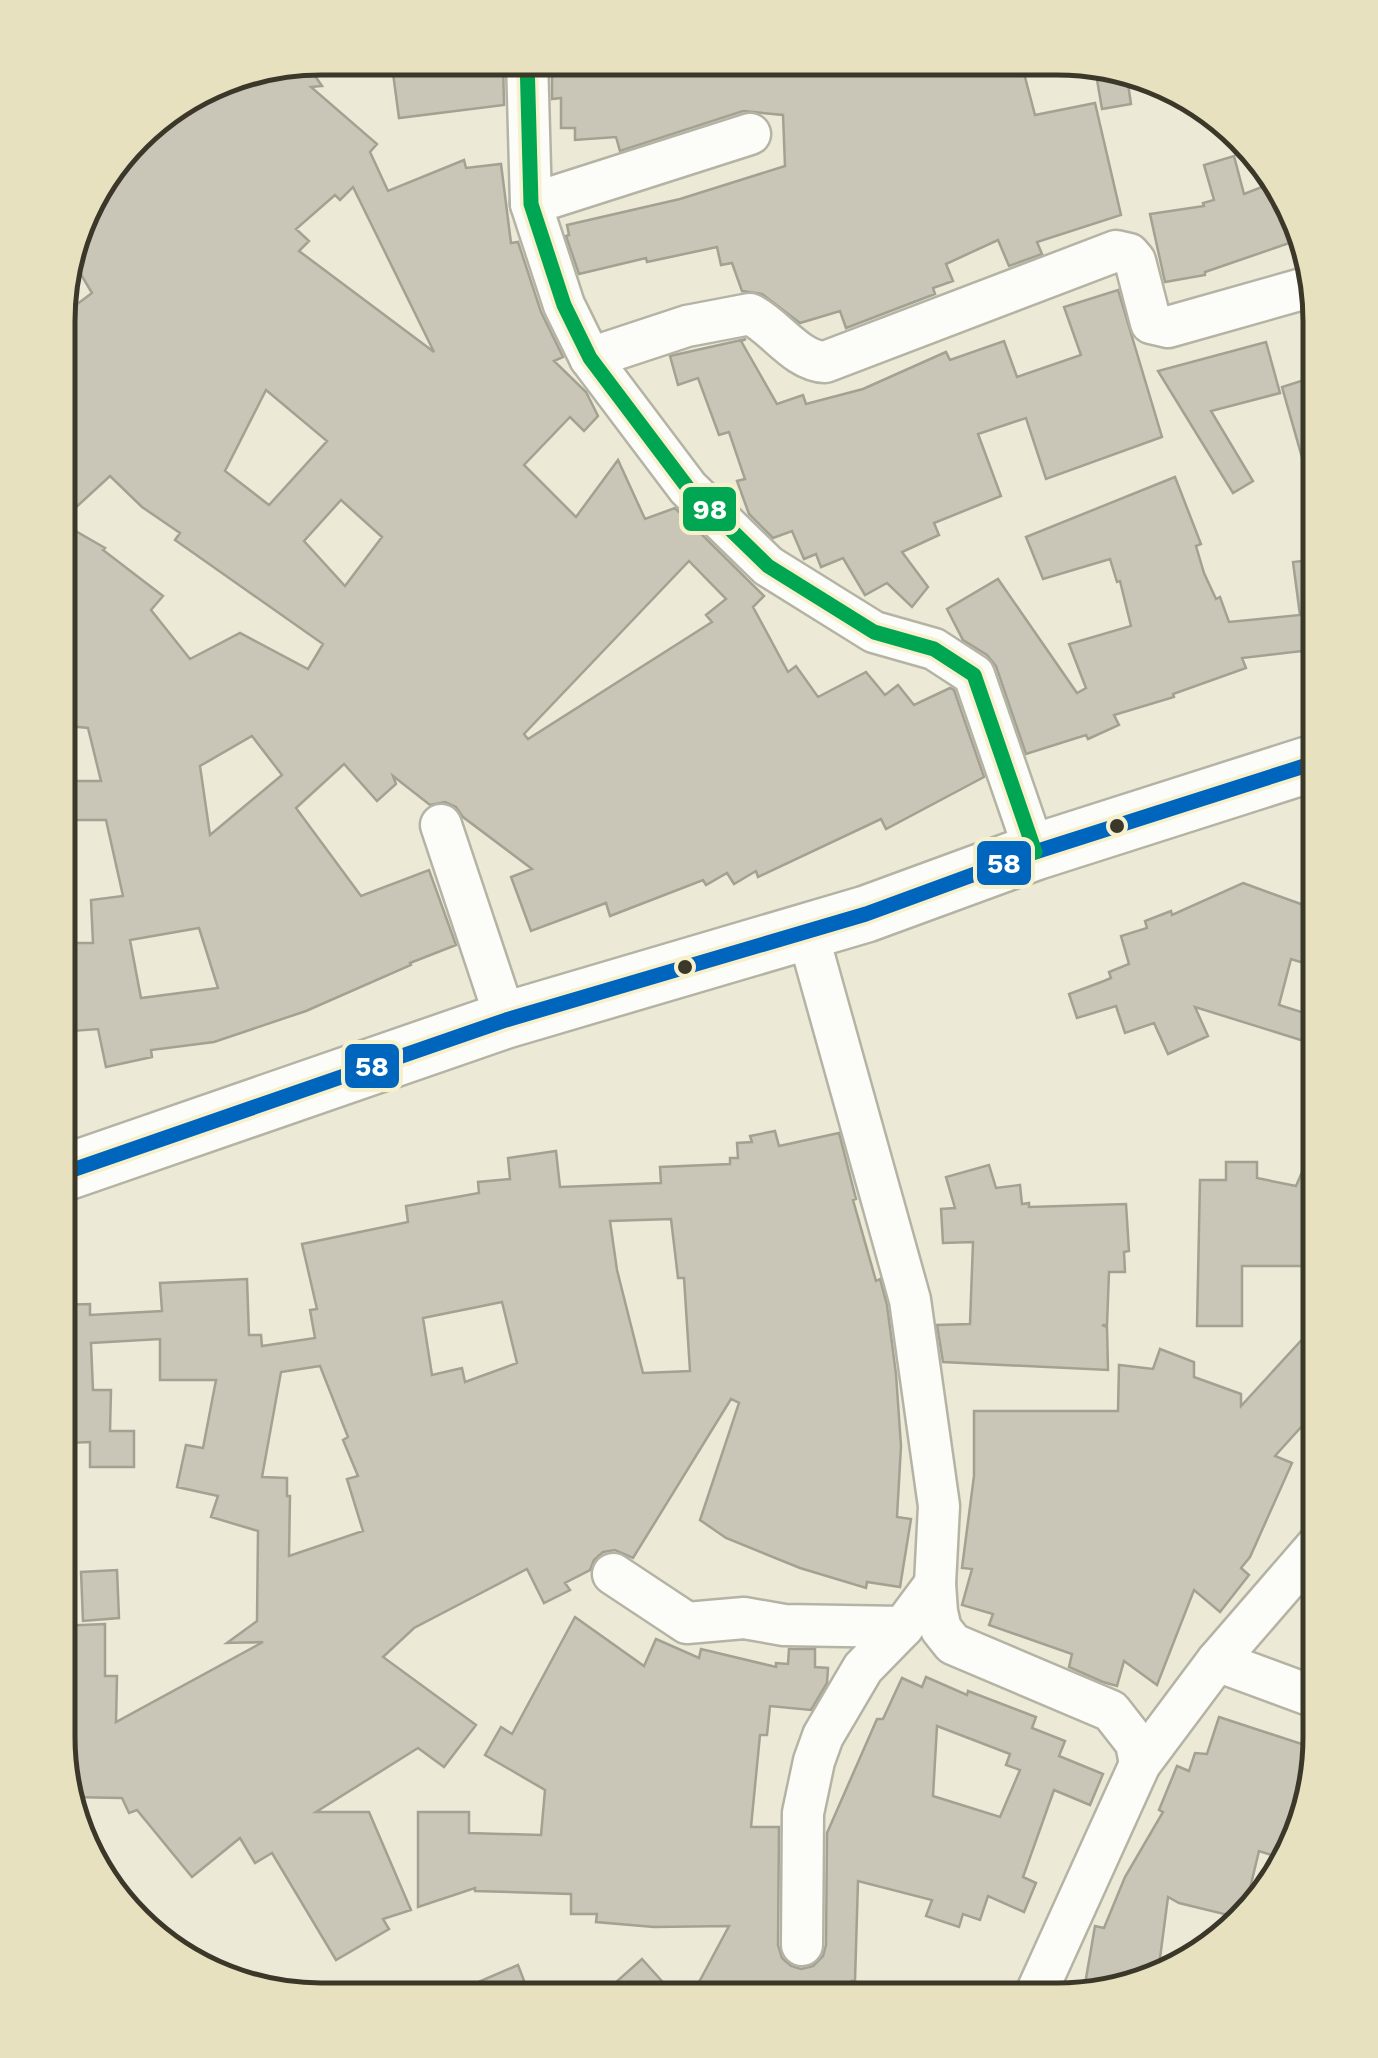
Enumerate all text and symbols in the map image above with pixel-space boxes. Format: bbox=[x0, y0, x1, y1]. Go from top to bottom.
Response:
line badge: 98 bbox=[681, 485, 738, 533]
text: 98 bbox=[693, 493, 727, 526]
unlabelled marker bbox=[1107, 816, 1127, 836]
line badge: 58 bbox=[975, 839, 1033, 887]
text: 58 bbox=[987, 847, 1021, 880]
unlabelled marker bbox=[675, 957, 695, 977]
line badge: 58 bbox=[343, 1042, 401, 1090]
text: 58 bbox=[355, 1050, 389, 1083]

